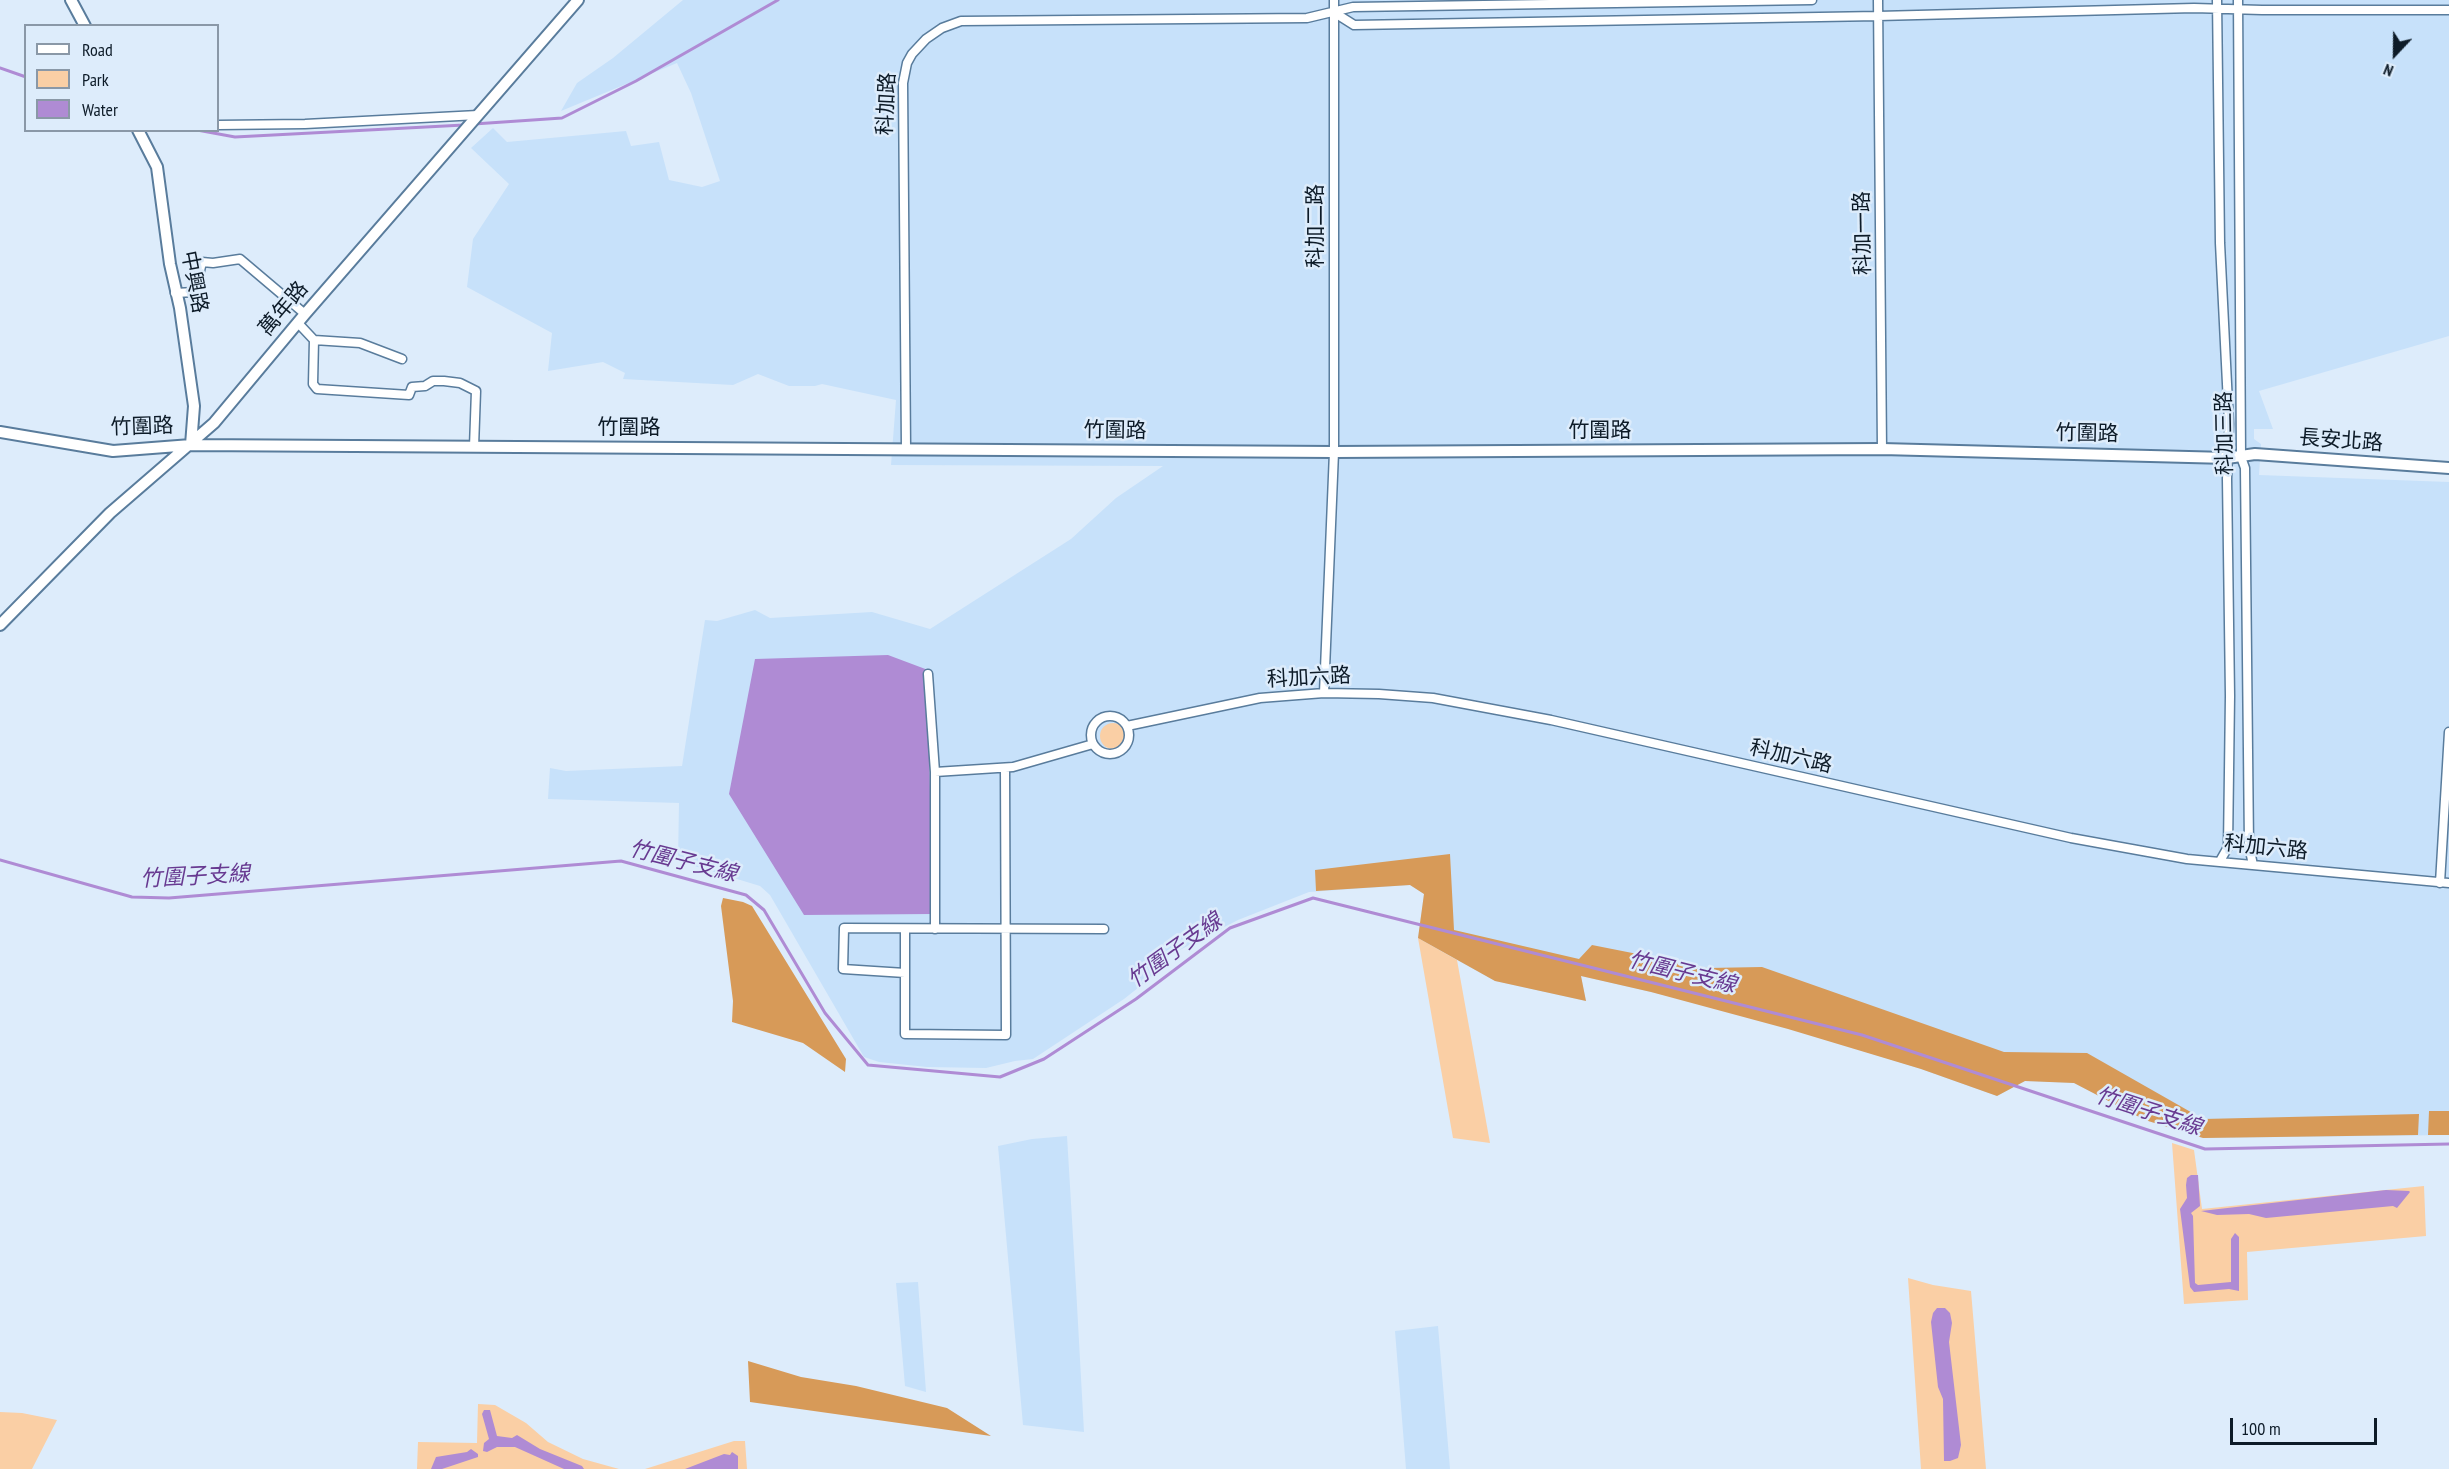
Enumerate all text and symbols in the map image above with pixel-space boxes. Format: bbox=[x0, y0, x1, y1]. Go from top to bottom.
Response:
legend bbox=[24, 24, 219, 132]
north arrow bbox=[2365, 24, 2425, 84]
text: Road bbox=[82, 38, 113, 61]
text: N bbox=[2381, 60, 2396, 82]
text: Park bbox=[82, 68, 109, 91]
street label: 科加路 bbox=[873, 72, 901, 136]
text: Water bbox=[82, 98, 118, 121]
street label: 科加二路 bbox=[1303, 184, 1329, 268]
street label: 科加一路 bbox=[1850, 191, 1876, 275]
street label: 中興路 bbox=[176, 249, 212, 315]
street label: 萬年路 bbox=[254, 277, 314, 341]
street label: 科加三路 bbox=[2212, 391, 2238, 475]
street label: 竹圍路 bbox=[110, 413, 174, 441]
street label: 竹圍路 bbox=[598, 415, 660, 441]
street label: 竹圍路 bbox=[1083, 418, 1147, 444]
street label: 竹圍路 bbox=[1569, 418, 1631, 444]
street label: 竹圍路 bbox=[2055, 421, 2119, 447]
street label: 長安北路 bbox=[2298, 426, 2384, 456]
street label: 科加六路 bbox=[1266, 663, 1352, 693]
street label: 科加六路 bbox=[1747, 735, 1835, 779]
street label: 科加六路 bbox=[2223, 831, 2309, 865]
water label: 竹圍子支線 bbox=[626, 836, 740, 888]
water label: 竹圍子支線 bbox=[139, 861, 251, 893]
water label: 竹圍子支線 bbox=[1123, 908, 1227, 994]
water label: 竹圍子支線 bbox=[1625, 947, 1739, 999]
water label: 竹圍子支線 bbox=[2092, 1082, 2204, 1142]
scale bar bbox=[2233, 1406, 2380, 1444]
text: 100 m bbox=[2241, 1417, 2281, 1440]

